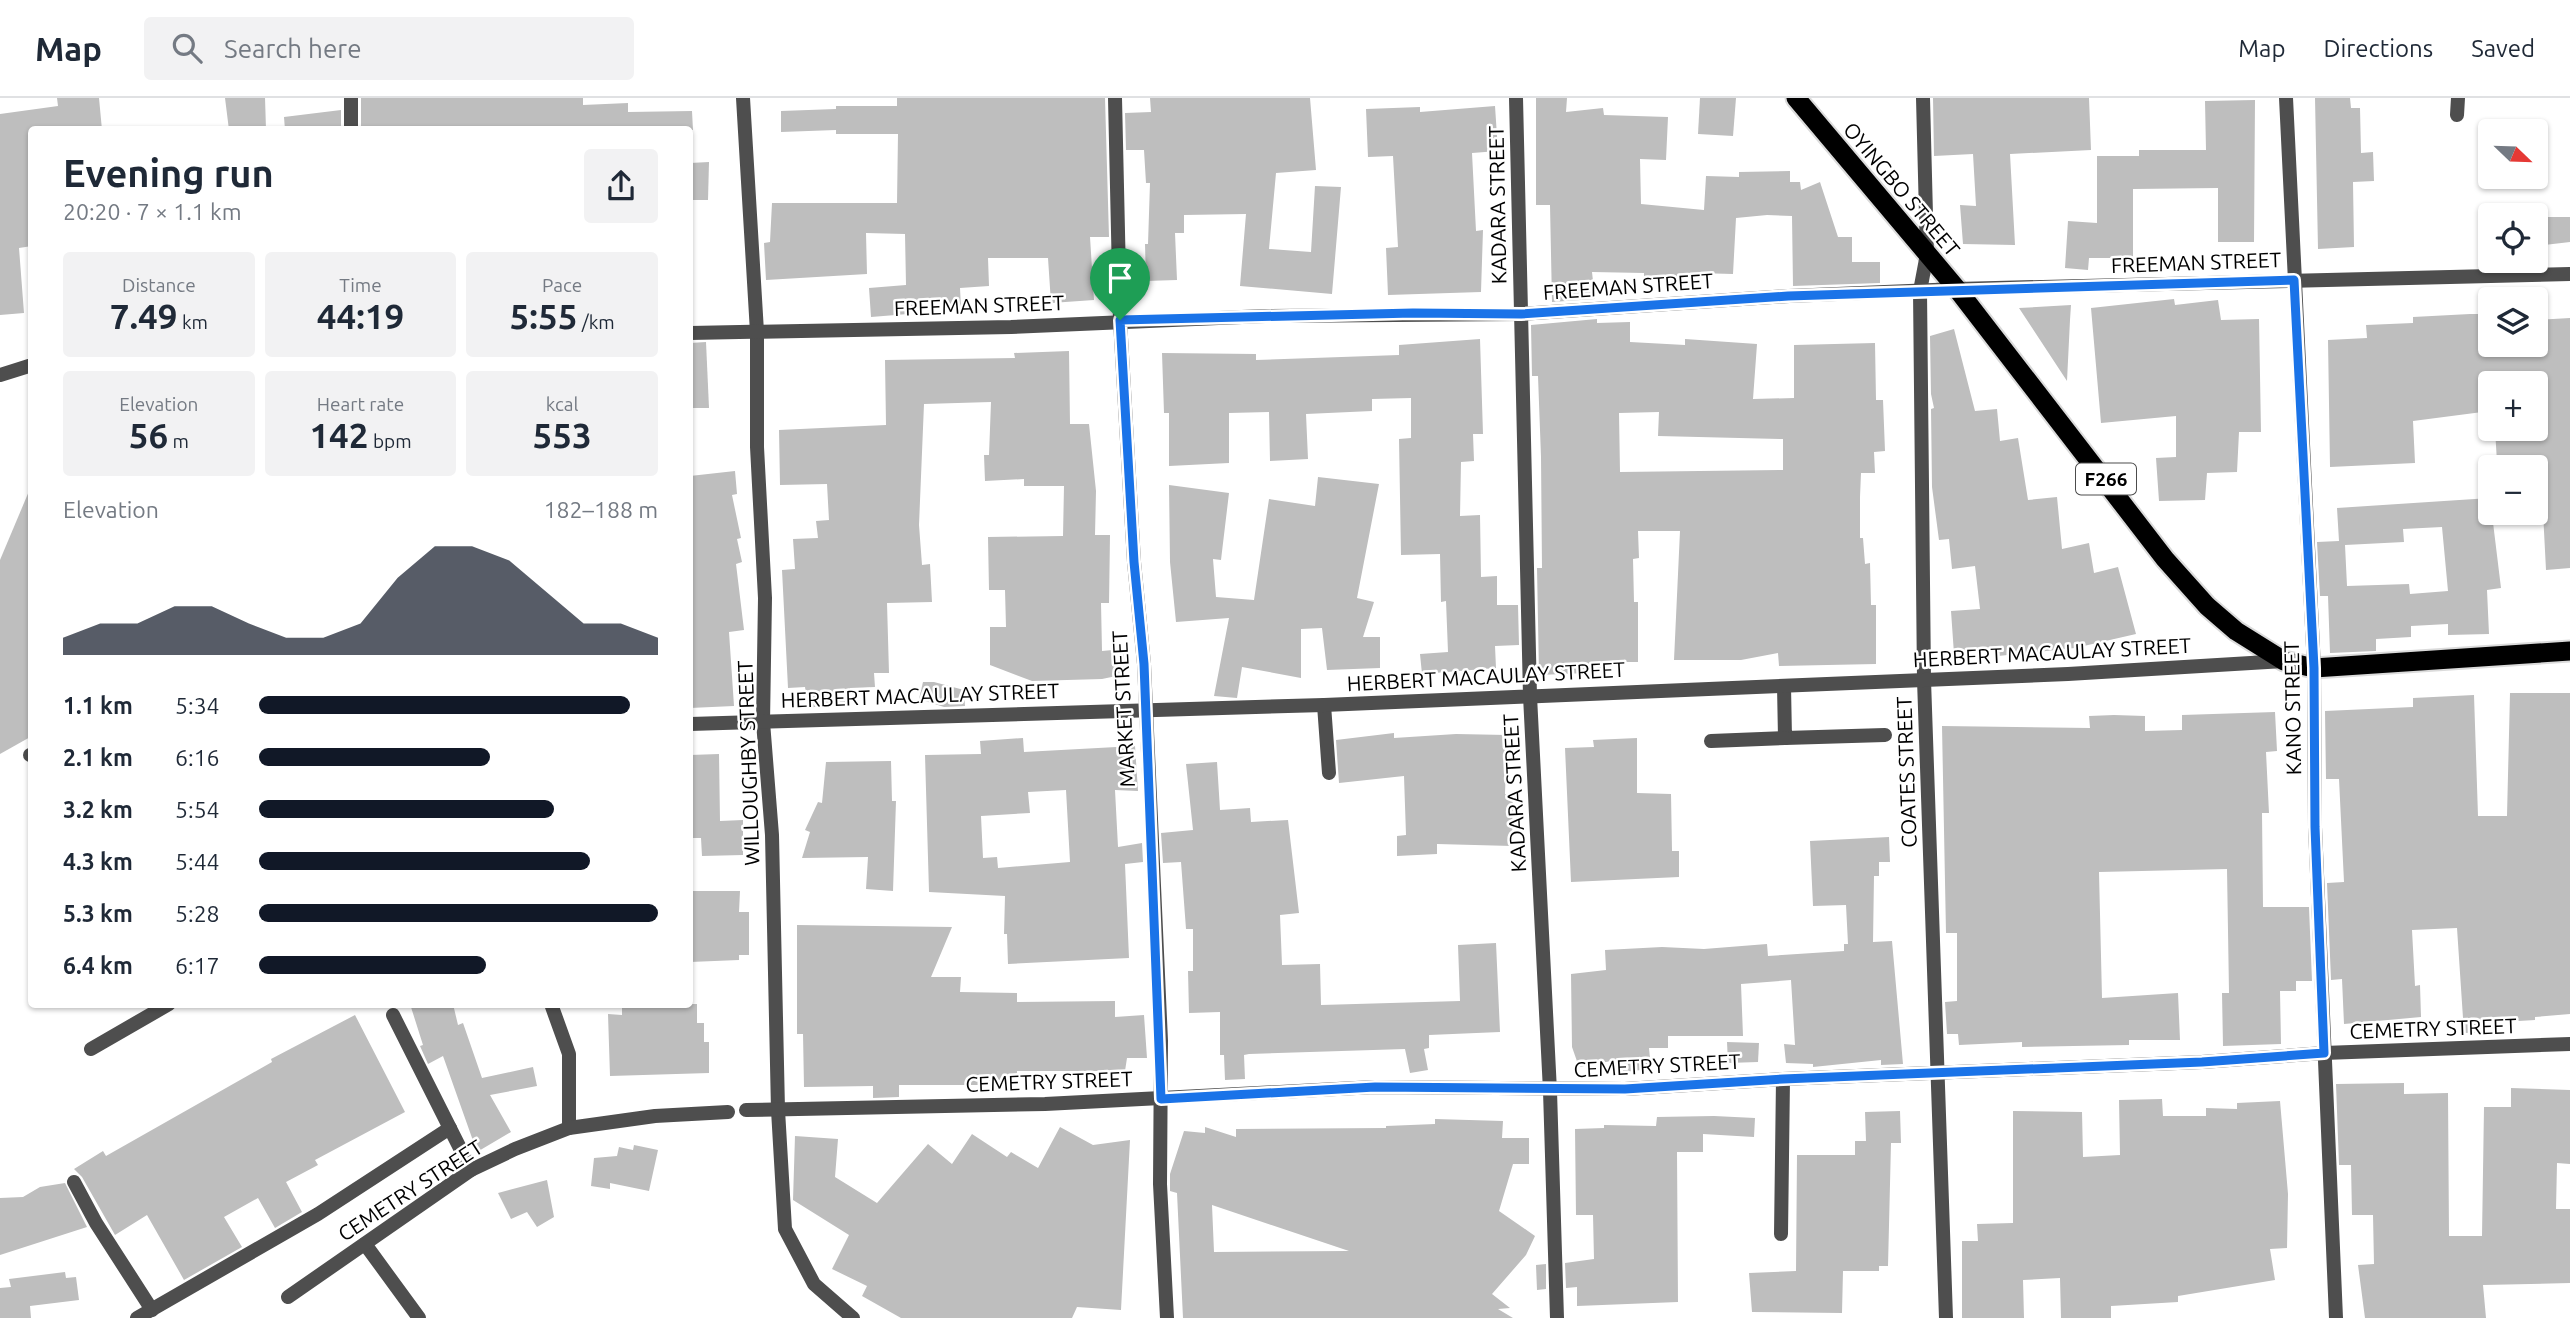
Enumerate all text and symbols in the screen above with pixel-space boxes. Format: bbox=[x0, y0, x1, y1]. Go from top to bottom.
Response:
search box bbox=[144, 17, 634, 80]
icon: search bbox=[168, 29, 206, 67]
text: Map bbox=[35, 30, 102, 67]
text: Search here bbox=[224, 34, 362, 63]
text: Map bbox=[2238, 35, 2285, 62]
text: Directions bbox=[2323, 35, 2433, 62]
text: Saved bbox=[2471, 35, 2535, 62]
street label: OYINGBO STREET bbox=[1839, 117, 1965, 261]
north arrow bbox=[2478, 119, 2548, 189]
map controls bbox=[2478, 119, 2548, 525]
street label: KADARA STREET bbox=[1484, 125, 1510, 284]
button: share bbox=[584, 149, 658, 223]
text: Evening run bbox=[63, 152, 274, 194]
text: 20:20 · 7 × 1.1 km bbox=[63, 199, 242, 224]
button: locate bbox=[2478, 203, 2548, 273]
street label: FREEMAN STREET bbox=[2110, 247, 2282, 277]
pin bbox=[1090, 248, 1150, 320]
icon: arrive bbox=[1101, 259, 1139, 297]
street label: FREEMAN STREET bbox=[1542, 268, 1714, 304]
text: Distance bbox=[122, 274, 196, 296]
text: Time bbox=[339, 274, 382, 296]
text: Pace bbox=[542, 274, 582, 296]
button: layers bbox=[2478, 287, 2548, 357]
street label: FREEMAN STREET bbox=[893, 290, 1065, 320]
text: 7.49 bbox=[110, 296, 178, 336]
text: 44:19 bbox=[317, 296, 404, 336]
text: 5:55 bbox=[510, 296, 577, 336]
text: km bbox=[178, 311, 208, 333]
text: /km bbox=[577, 311, 615, 333]
button: + bbox=[2478, 371, 2548, 441]
text: Elevation bbox=[119, 393, 198, 415]
text: Heart rate bbox=[317, 393, 404, 415]
text: kcal bbox=[546, 393, 579, 415]
text: 56 bbox=[129, 415, 168, 455]
text: 142 bbox=[309, 415, 369, 455]
text: 553 bbox=[533, 415, 592, 455]
text: m bbox=[168, 430, 189, 452]
text: bpm bbox=[369, 430, 412, 452]
button: − bbox=[2478, 455, 2548, 525]
road number: F266 bbox=[2076, 464, 2136, 494]
text: Elevation bbox=[63, 497, 159, 522]
text: 182–188 m bbox=[544, 497, 658, 522]
street label: MARKET STREET bbox=[1107, 630, 1139, 788]
street label: HERBERT MACAULAY STREET bbox=[1912, 633, 2192, 671]
street label: KANO STREET bbox=[2279, 640, 2305, 775]
street label: HERBERT MACAULAY STREET bbox=[1346, 657, 1626, 695]
street label: WILLOUGHBY STREET bbox=[732, 660, 764, 866]
street label: HERBERT MACAULAY STREET bbox=[780, 678, 1060, 712]
text: 1.1 km bbox=[63, 693, 133, 718]
text: 5:34 bbox=[175, 693, 220, 718]
street label: COATES STREET bbox=[1891, 696, 1921, 848]
street label: KADARA STREET bbox=[1498, 713, 1530, 873]
text: 2.1 km bbox=[63, 745, 133, 770]
text: 6:16 bbox=[175, 745, 220, 770]
text: 3.2 km bbox=[63, 797, 133, 822]
text: 5:54 bbox=[175, 797, 220, 822]
text: 4.3 km bbox=[63, 849, 133, 874]
text: 5:44 bbox=[175, 849, 220, 874]
text: 5.3 km bbox=[63, 901, 133, 926]
text: 5:28 bbox=[175, 901, 220, 926]
text: 6.4 km bbox=[63, 953, 133, 978]
text: 6:17 bbox=[175, 953, 220, 978]
street label: CEMETRY STREET bbox=[2349, 1013, 2517, 1043]
street label: CEMETRY STREET bbox=[1573, 1049, 1741, 1081]
street label: CEMETRY STREET bbox=[965, 1066, 1133, 1096]
street label: CEMETRY STREET bbox=[333, 1134, 487, 1246]

